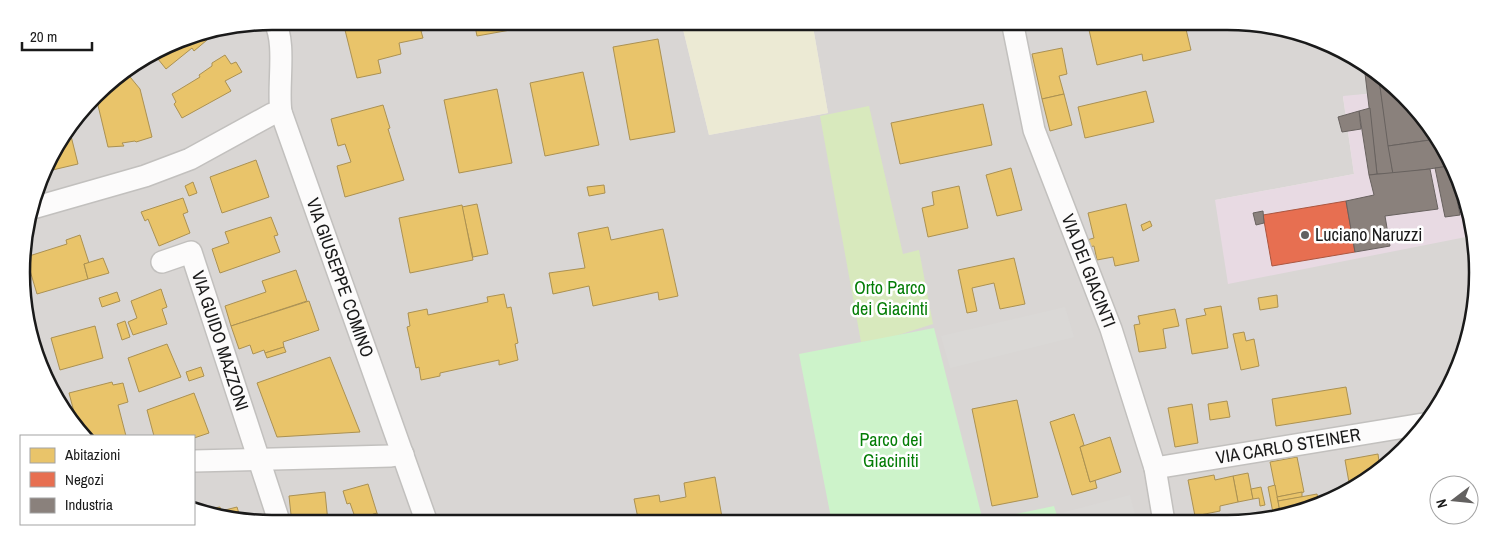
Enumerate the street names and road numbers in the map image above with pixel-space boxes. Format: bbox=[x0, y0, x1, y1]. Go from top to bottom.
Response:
street label: VIA GIUSEPPE COMINO bbox=[301, 194, 380, 361]
street label: VIA DEI GIACINTI bbox=[1056, 210, 1122, 331]
street label: VIA GUIDO MAZZONI bbox=[186, 267, 255, 414]
street label: VIA CARLO STEINER bbox=[1214, 421, 1363, 470]

